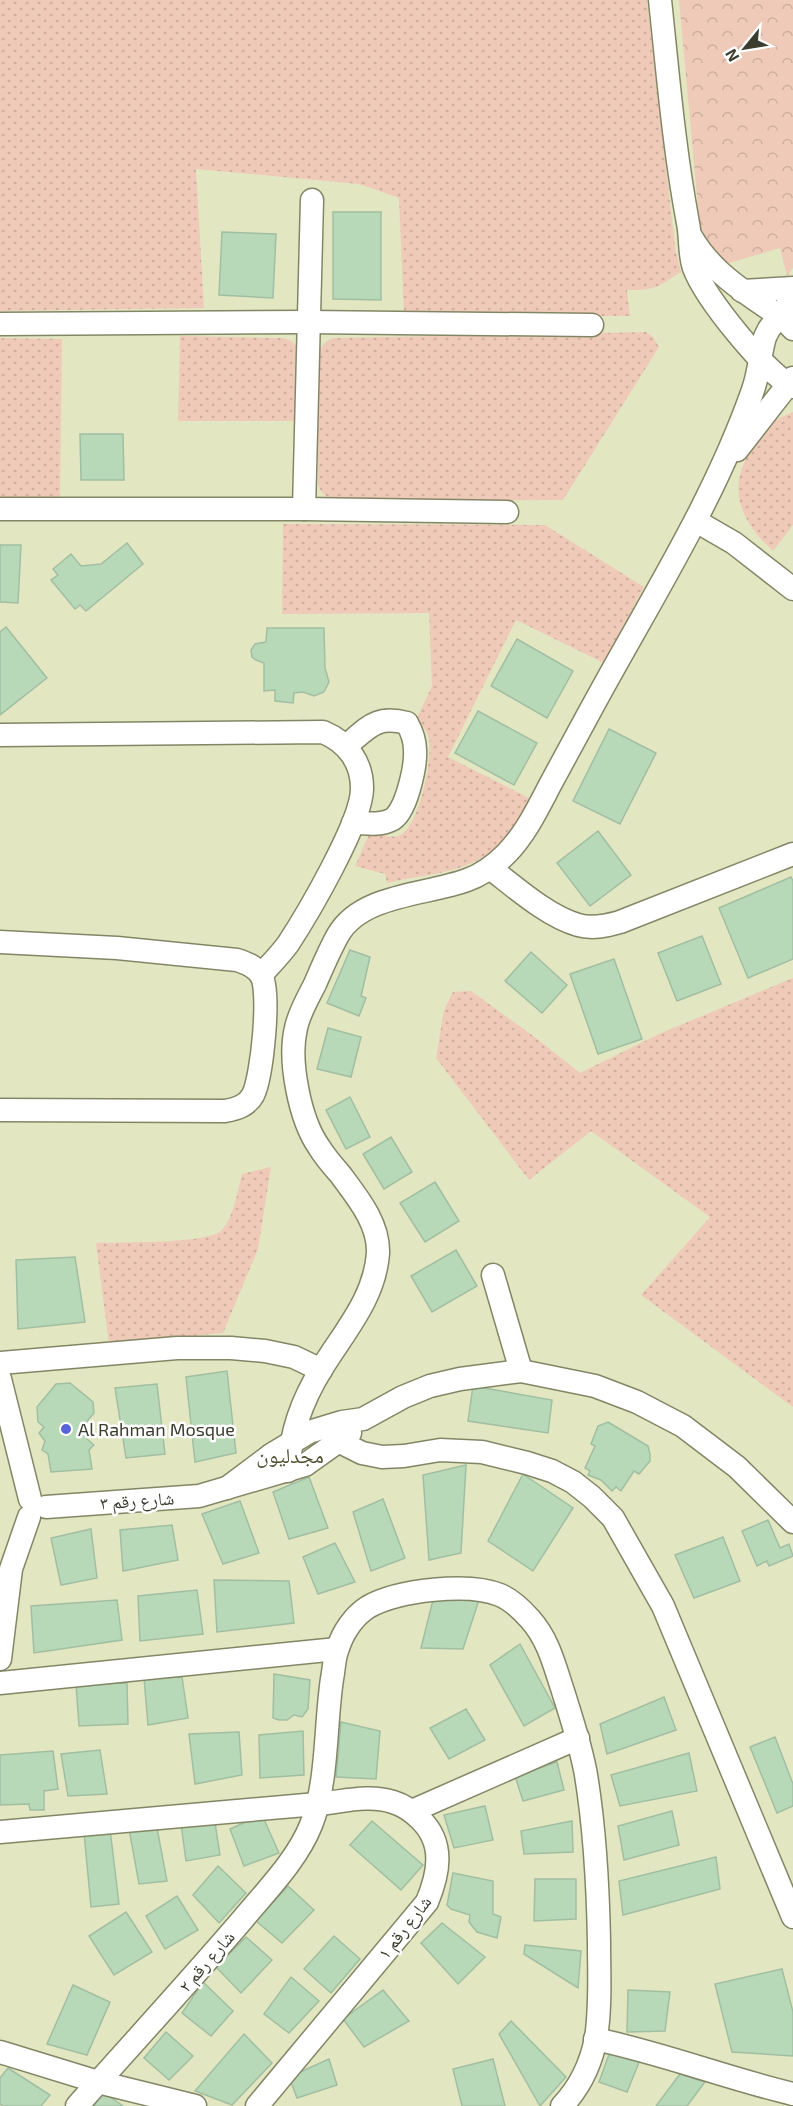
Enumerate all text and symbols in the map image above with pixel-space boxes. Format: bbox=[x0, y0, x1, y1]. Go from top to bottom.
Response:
north arrow bbox=[715, 18, 775, 78]
text: N bbox=[720, 46, 743, 66]
place label: Al Rahman Mosque bbox=[78, 1418, 235, 1440]
marker: Al Rahman Mosque bbox=[59, 1422, 73, 1436]
district label: مجدليون bbox=[256, 1442, 324, 1468]
street label: شارع رقم ٣ bbox=[99, 1486, 175, 1516]
street label: شارع رقم ١ bbox=[372, 1891, 437, 1964]
street label: شارع رقم ٢ bbox=[173, 1926, 240, 1998]

